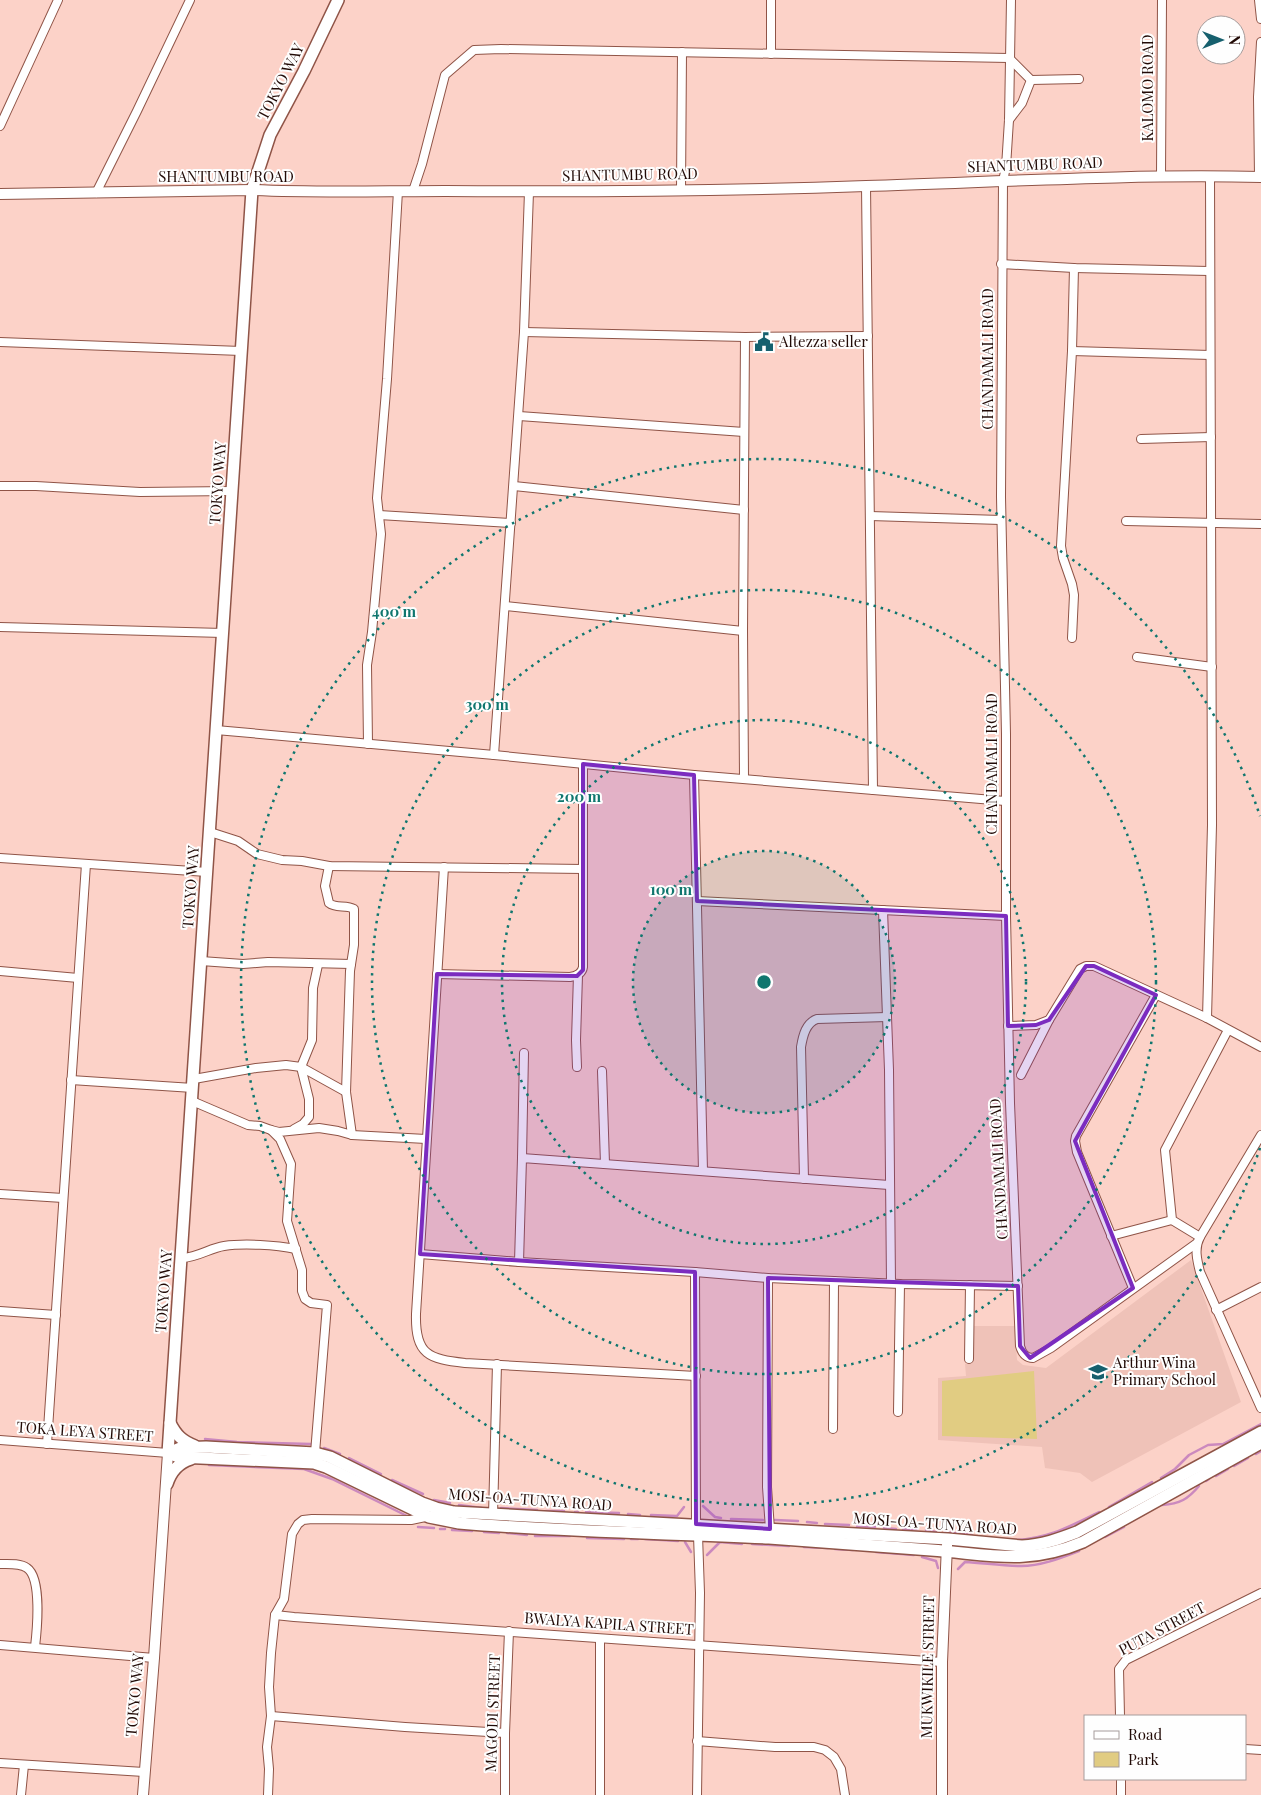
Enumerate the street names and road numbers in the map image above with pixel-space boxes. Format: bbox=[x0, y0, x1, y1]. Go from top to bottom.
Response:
street label: KALOMO ROAD bbox=[1137, 34, 1157, 142]
street label: TOKYO WAY bbox=[252, 40, 308, 123]
street label: SHANTUMBU ROAD bbox=[967, 152, 1103, 176]
street label: SHANTUMBU ROAD bbox=[562, 163, 698, 185]
street label: SHANTUMBU ROAD bbox=[158, 166, 294, 186]
street label: CHANDAMALI ROAD bbox=[977, 288, 997, 430]
street label: TOKYO WAY bbox=[204, 441, 230, 525]
street label: CHANDAMALI ROAD bbox=[981, 693, 1001, 835]
street label: TOKYO WAY bbox=[177, 845, 203, 929]
street label: CHANDAMALI ROAD bbox=[984, 1098, 1012, 1240]
street label: TOKYO WAY bbox=[150, 1249, 176, 1333]
street label: TOKA LEYA STREET bbox=[16, 1416, 154, 1446]
street label: MOSI-OA-TUNYA ROAD bbox=[447, 1483, 613, 1515]
street label: MOSI-OA-TUNYA ROAD bbox=[852, 1507, 1018, 1539]
street label: MUKWIKILE STREET bbox=[916, 1595, 938, 1739]
street label: PUTA STREET bbox=[1115, 1597, 1208, 1659]
street label: BWALYA KAPILA STREET bbox=[524, 1607, 694, 1639]
street label: TOKYO WAY bbox=[120, 1652, 148, 1737]
street label: MAGODI STREET bbox=[480, 1654, 504, 1772]

